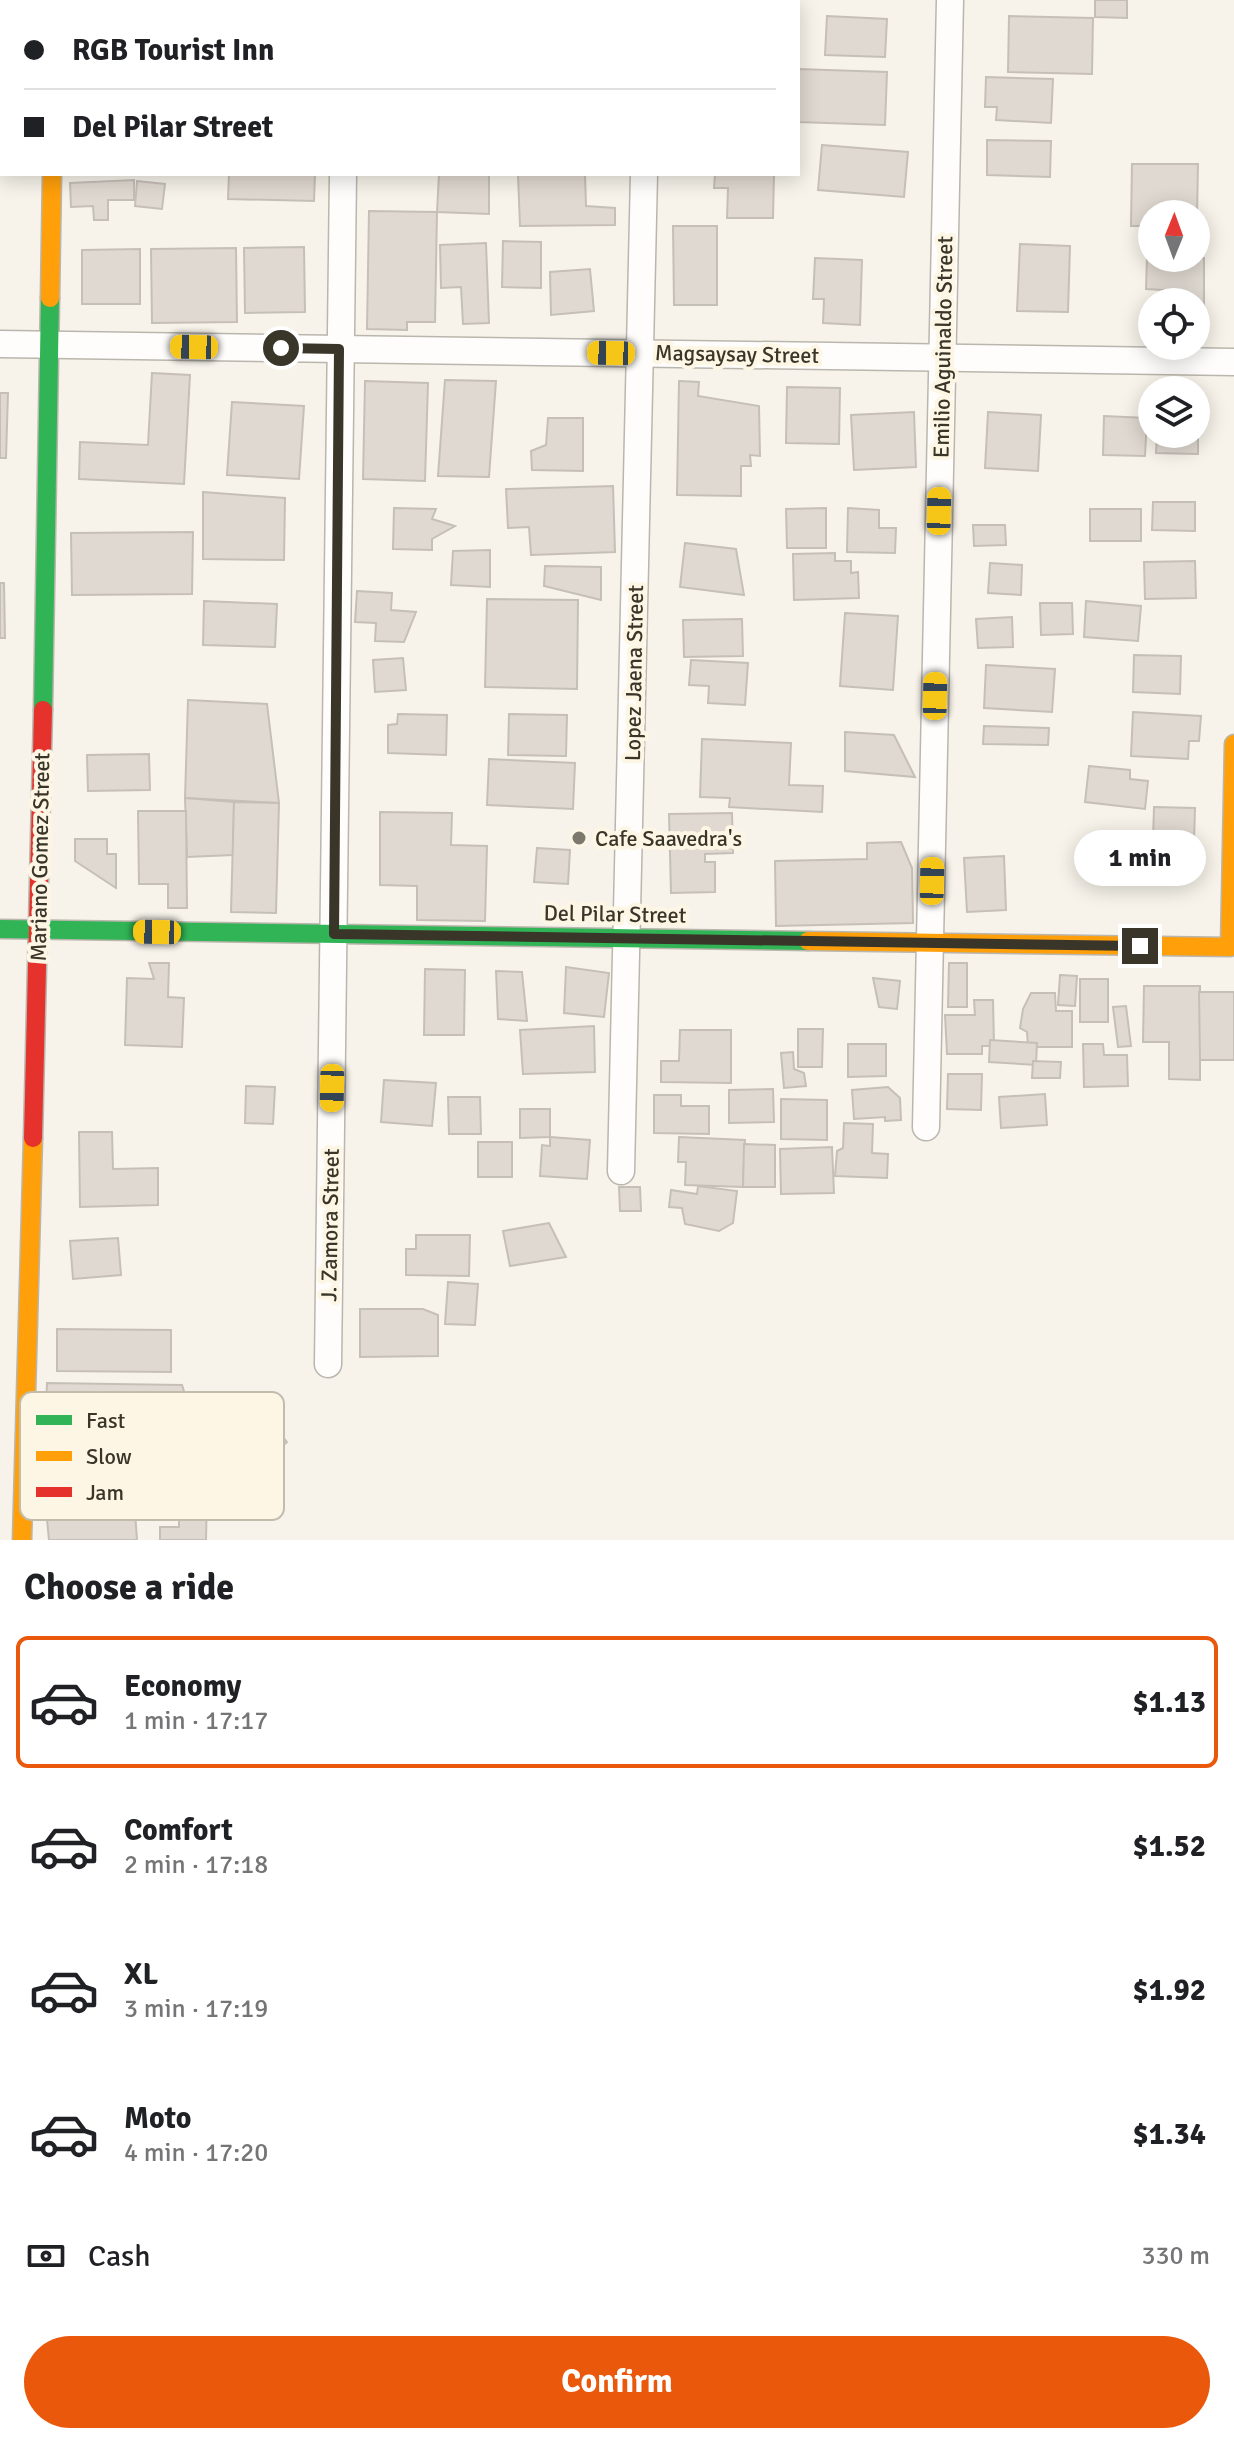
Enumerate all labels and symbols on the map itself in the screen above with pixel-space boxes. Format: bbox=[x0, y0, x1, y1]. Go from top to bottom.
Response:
north arrow bbox=[1138, 200, 1210, 272]
street label: Emilio Aguinaldo Street bbox=[928, 235, 958, 458]
route start bbox=[263, 330, 299, 366]
car bbox=[170, 335, 218, 359]
street label: Magsaysay Street bbox=[655, 339, 820, 369]
car bbox=[587, 341, 635, 365]
car bbox=[927, 487, 951, 535]
street label: Lopez Jaena Street bbox=[619, 584, 649, 761]
car bbox=[923, 672, 947, 720]
street label: Mariano Gomez Street bbox=[25, 752, 55, 962]
place label: Cafe Saavedra's bbox=[595, 825, 742, 852]
marker: Cafe Saavedra's bbox=[570, 829, 588, 847]
callout: 1 min bbox=[1074, 830, 1206, 886]
car bbox=[920, 857, 944, 905]
street label: Del Pilar Street bbox=[543, 899, 687, 929]
car bbox=[133, 920, 181, 944]
route end bbox=[1122, 928, 1158, 964]
car bbox=[320, 1064, 344, 1112]
street label: J. Zamora Street bbox=[315, 1148, 345, 1302]
legend bbox=[20, 1392, 284, 1520]
text: Fast bbox=[86, 1407, 126, 1434]
text: Slow bbox=[86, 1443, 132, 1470]
text: Jam bbox=[86, 1479, 124, 1506]

